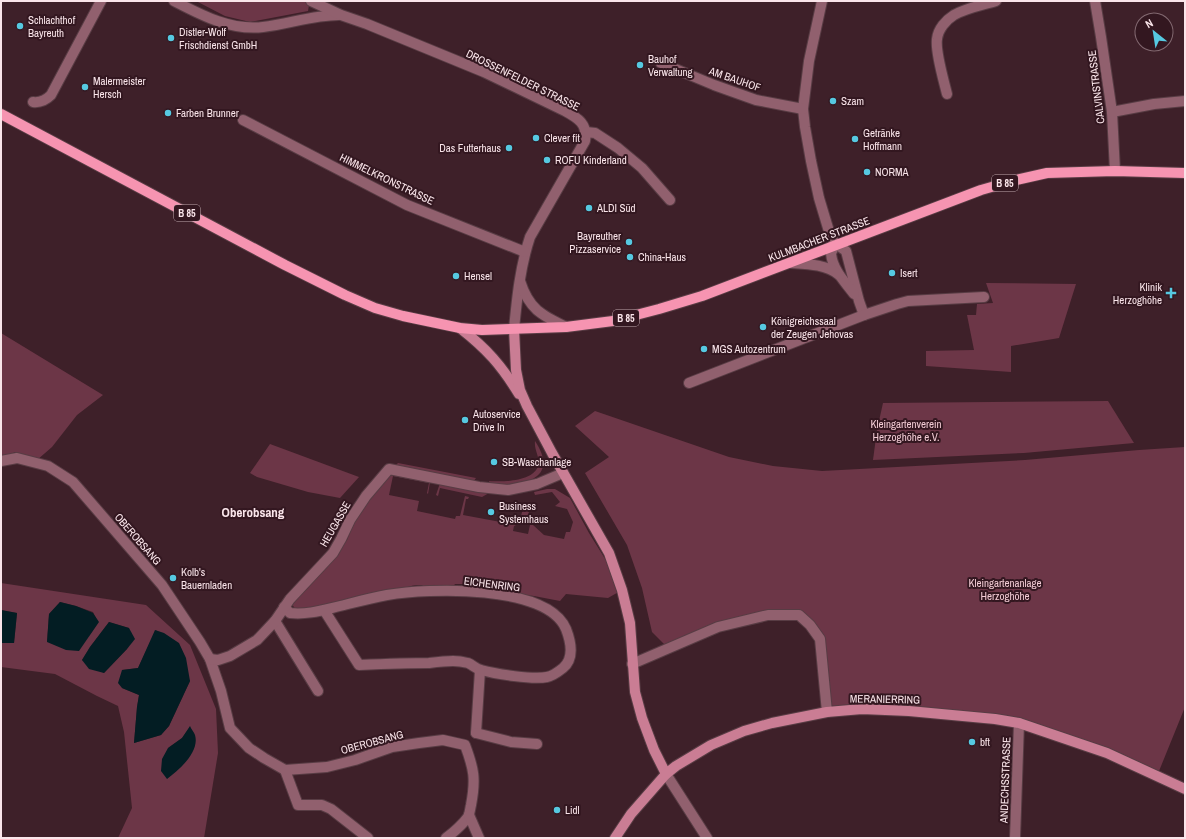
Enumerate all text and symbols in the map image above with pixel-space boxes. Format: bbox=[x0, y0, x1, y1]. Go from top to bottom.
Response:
north arrow bbox=[1134, 12, 1174, 52]
place label: Schlachthof Bayreuth bbox=[28, 13, 76, 40]
text: N bbox=[1143, 16, 1155, 31]
marker: Schlachthof Bayreuth bbox=[15, 21, 25, 31]
place label: Distler-Wolf Frischdienst GmbH bbox=[179, 25, 257, 52]
marker: Distler-Wolf Frischdienst GmbH bbox=[166, 33, 176, 43]
street label: DROSSENFELDER STRASSE bbox=[464, 46, 582, 114]
street label: CALVINSTRASSE bbox=[1085, 49, 1107, 125]
place label: Bauhof Verwaltung bbox=[648, 52, 693, 79]
marker: Bauhof Verwaltung bbox=[635, 60, 645, 70]
street label: AM BAUHOF bbox=[706, 63, 763, 95]
place label: Malermeister Hersch bbox=[93, 74, 146, 101]
marker: Malermeister Hersch bbox=[80, 82, 90, 92]
place label: Szam bbox=[841, 94, 864, 108]
marker: Szam bbox=[828, 96, 838, 106]
place label: Farben Brunner bbox=[176, 106, 239, 120]
marker: Farben Brunner bbox=[163, 108, 173, 118]
place label: Getränke Hoffmann bbox=[863, 126, 902, 153]
place label: Clever fit bbox=[544, 131, 581, 145]
marker: Clever fit bbox=[531, 133, 541, 143]
marker: Getränke Hoffmann bbox=[850, 134, 860, 144]
place label: Das Futterhaus bbox=[439, 141, 501, 155]
marker: Das Futterhaus bbox=[504, 143, 514, 153]
street label: HIMMELKRONSTRASSE bbox=[338, 150, 436, 208]
place label: ROFU Kinderland bbox=[555, 153, 627, 167]
marker: ROFU Kinderland bbox=[542, 155, 552, 165]
place label: NORMA bbox=[875, 165, 910, 179]
marker: NORMA bbox=[862, 167, 872, 177]
road number: B 85 bbox=[992, 175, 1018, 191]
place label: ALDI Süd bbox=[596, 201, 636, 215]
marker: ALDI Süd bbox=[584, 203, 594, 213]
road number: B 85 bbox=[174, 205, 200, 221]
street label: KULMBACHER STRASSE bbox=[766, 213, 872, 265]
place label: Bayreuther Pizzaservice bbox=[569, 229, 621, 256]
marker: Bayreuther Pizzaservice bbox=[624, 237, 634, 247]
place label: China-Haus bbox=[638, 250, 687, 264]
marker: China-Haus bbox=[625, 252, 635, 262]
place label: Isert bbox=[900, 266, 918, 280]
marker: Isert bbox=[887, 268, 897, 278]
place label: Hensel bbox=[464, 269, 492, 283]
marker: Hensel bbox=[451, 271, 461, 281]
place label: Klinik Herzoghöhe bbox=[1113, 280, 1162, 307]
marker: Klinik Herzoghöhe bbox=[1165, 287, 1177, 299]
road number: B 85 bbox=[613, 310, 639, 326]
place label: Königreichssaal der Zeugen Jehovas bbox=[771, 314, 854, 341]
marker: Königreichssaal der Zeugen Jehovas bbox=[758, 322, 768, 332]
place label: MGS Autozentrum bbox=[712, 342, 786, 356]
marker: MGS Autozentrum bbox=[699, 344, 709, 354]
place label: Autoservice Drive In bbox=[472, 407, 521, 434]
marker: Autoservice Drive In bbox=[460, 415, 470, 425]
park label: Kleingartenverein Herzoghöhe e.V. bbox=[870, 417, 942, 444]
place label: SB-Waschanlage bbox=[502, 455, 571, 469]
marker: SB-Waschanlage bbox=[489, 457, 499, 467]
street label: HEUGASSE bbox=[316, 499, 354, 549]
place label: Business Systemhaus bbox=[499, 499, 549, 526]
district label: Oberobsang bbox=[222, 504, 285, 521]
marker: Business Systemhaus bbox=[486, 507, 496, 517]
street label: OBEROBSANG bbox=[112, 510, 164, 568]
place label: Kolb's Bauernladen bbox=[181, 565, 232, 592]
marker: Kolb's Bauernladen bbox=[168, 573, 178, 583]
street label: EICHENRING bbox=[463, 574, 521, 594]
park label: Kleingartenanlage Herzoghöhe bbox=[968, 576, 1042, 603]
street label: MERANIERRING bbox=[850, 691, 920, 707]
street label: OBEROBSANG bbox=[339, 727, 405, 757]
place label: bft bbox=[980, 735, 991, 749]
marker: bft bbox=[967, 737, 977, 747]
street label: ANDECHSSTRASSE bbox=[996, 737, 1014, 824]
place label: Lidl bbox=[565, 803, 580, 817]
marker: Lidl bbox=[552, 805, 562, 815]

